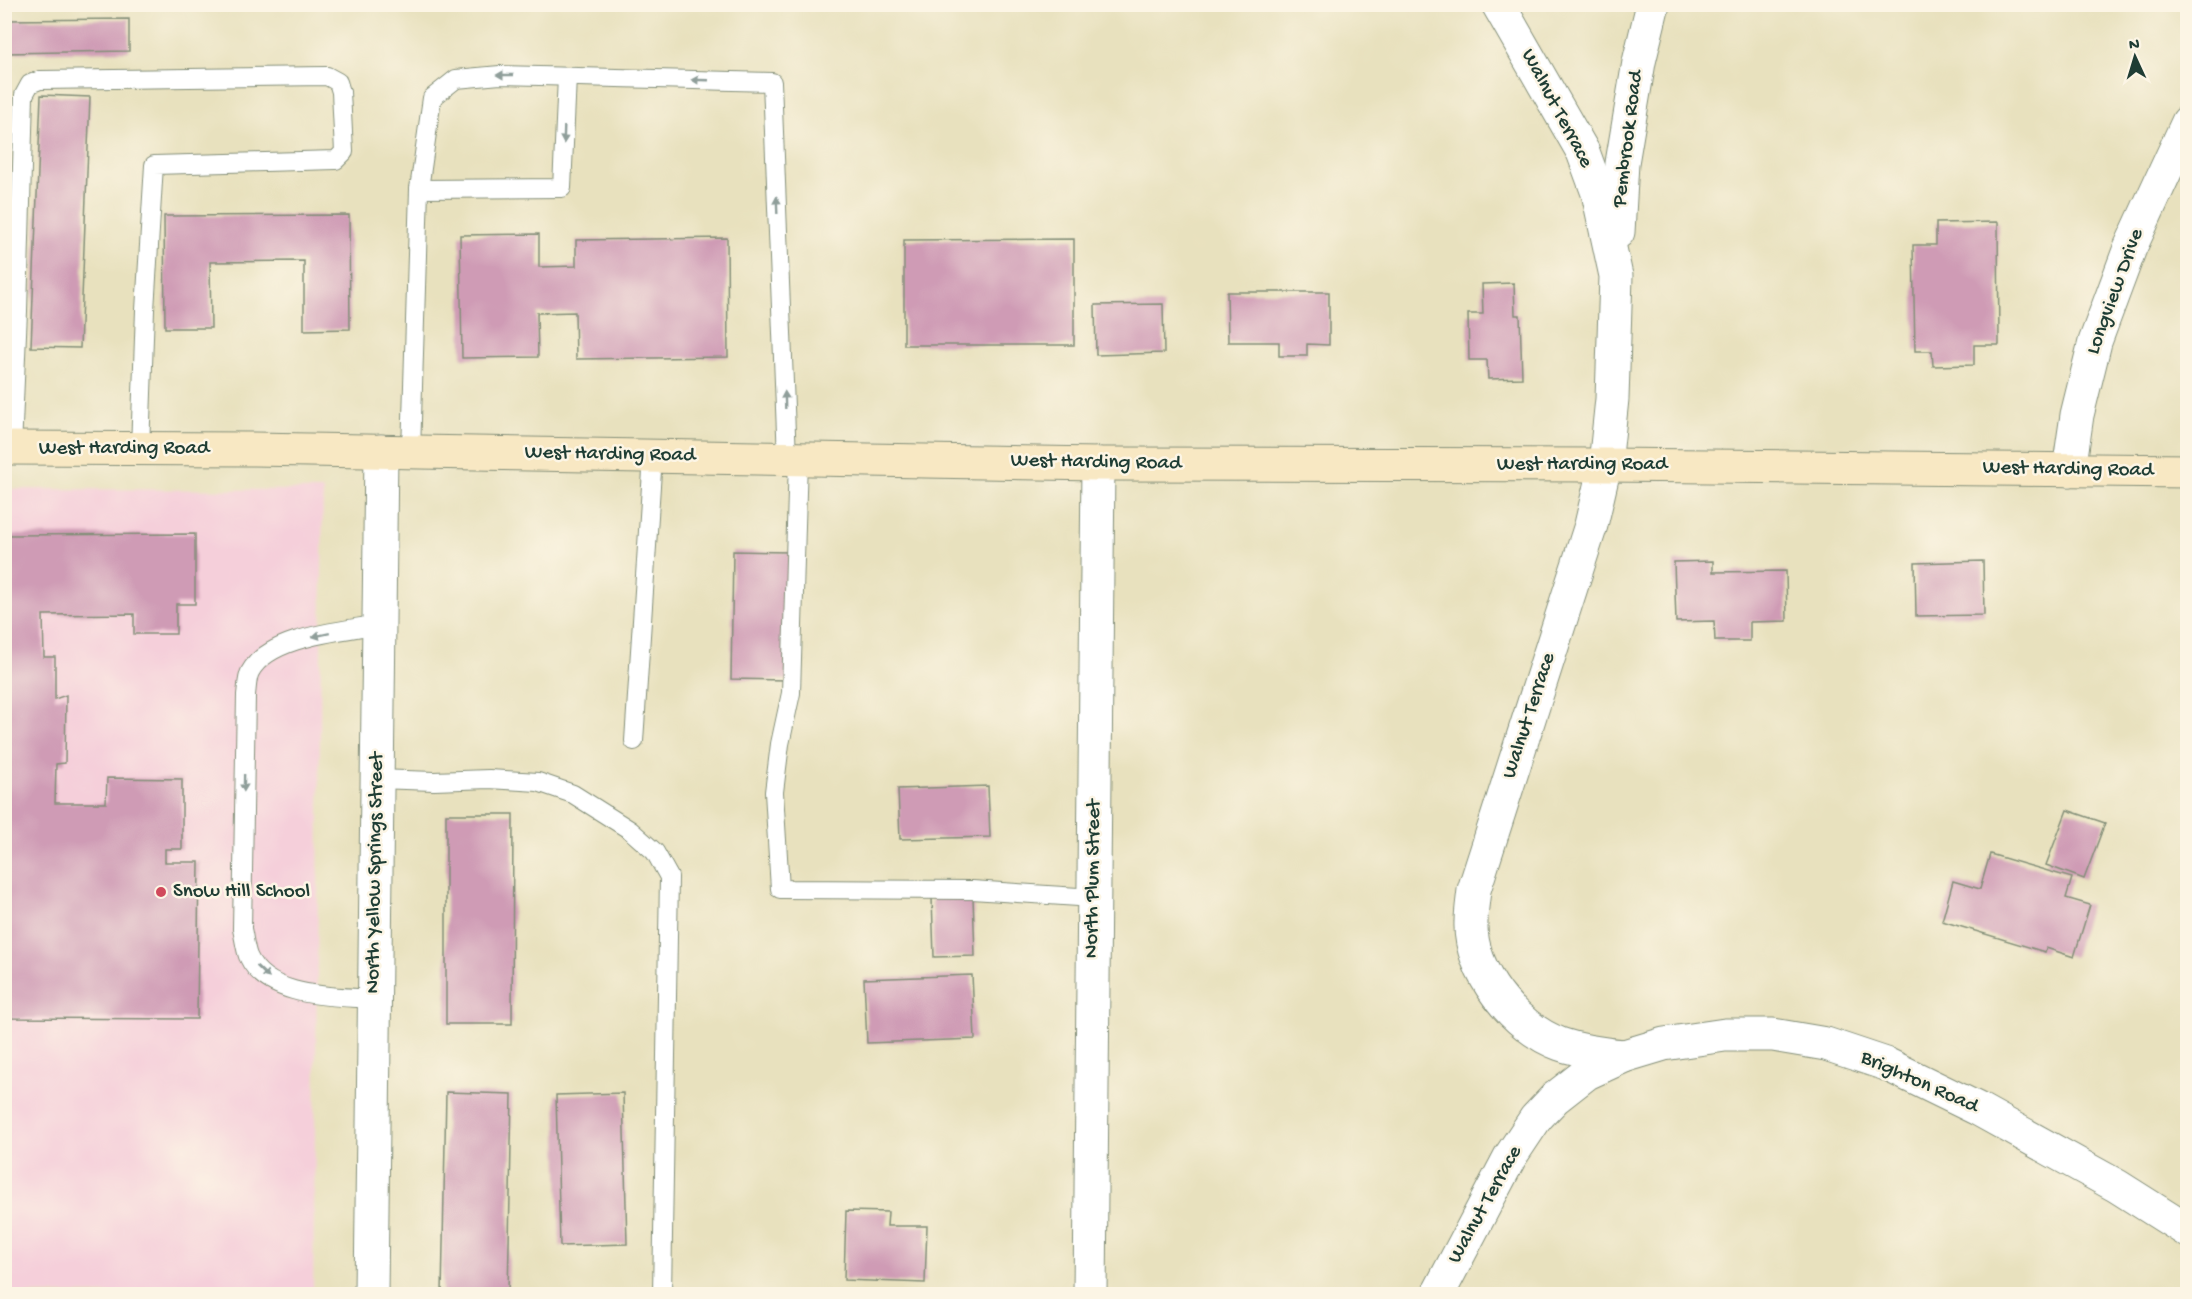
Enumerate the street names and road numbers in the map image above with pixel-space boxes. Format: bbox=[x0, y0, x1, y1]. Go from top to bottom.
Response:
street label: Walnut Terrace bbox=[1514, 45, 1598, 174]
street label: Pembrook Road bbox=[1608, 67, 1650, 210]
street label: Longview Drive bbox=[2082, 225, 2151, 358]
street label: West Harding Road bbox=[39, 437, 211, 462]
street label: West Harding Road bbox=[524, 441, 697, 469]
street label: West Harding Road bbox=[1010, 449, 1183, 477]
street label: West Harding Road bbox=[1497, 453, 1669, 478]
street label: West Harding Road bbox=[1982, 456, 2155, 484]
street label: Walnut Terrace bbox=[1498, 649, 1562, 782]
street label: North Yellow Springs Street bbox=[361, 750, 391, 994]
street label: North Plum Street bbox=[1080, 797, 1108, 959]
street label: Brighton Road bbox=[1855, 1045, 1983, 1121]
street label: Walnut Terrace bbox=[1443, 1141, 1529, 1268]

